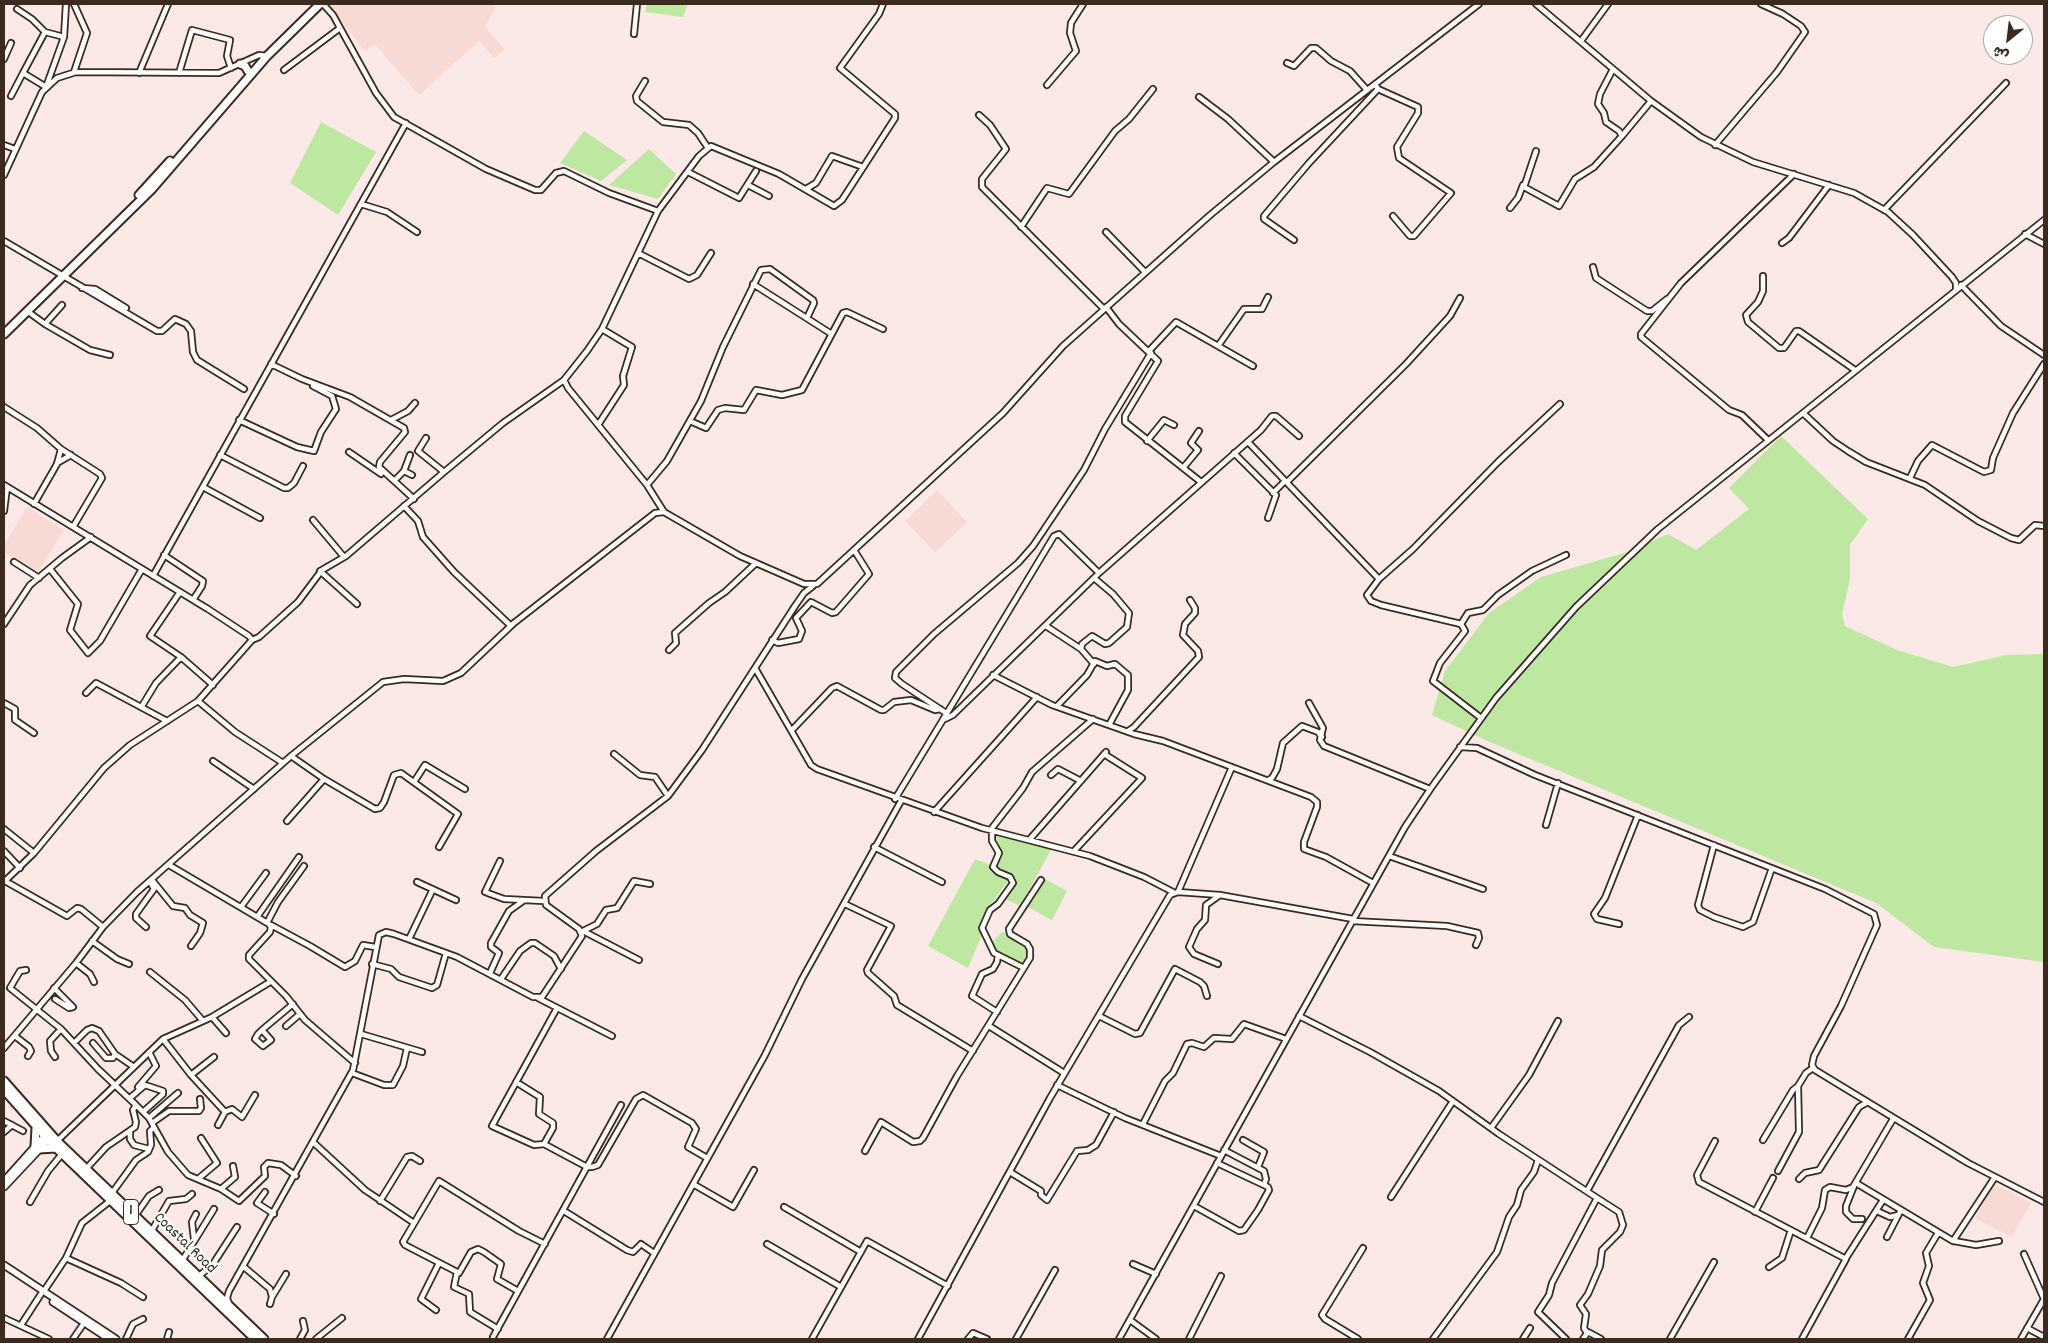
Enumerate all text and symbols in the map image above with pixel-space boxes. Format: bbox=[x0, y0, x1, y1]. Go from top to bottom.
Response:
north arrow bbox=[1983, 15, 2033, 65]
text: ش bbox=[1990, 40, 2013, 65]
road number: 1 bbox=[124, 1200, 138, 1224]
street label: Coastal Road bbox=[149, 1209, 219, 1279]

